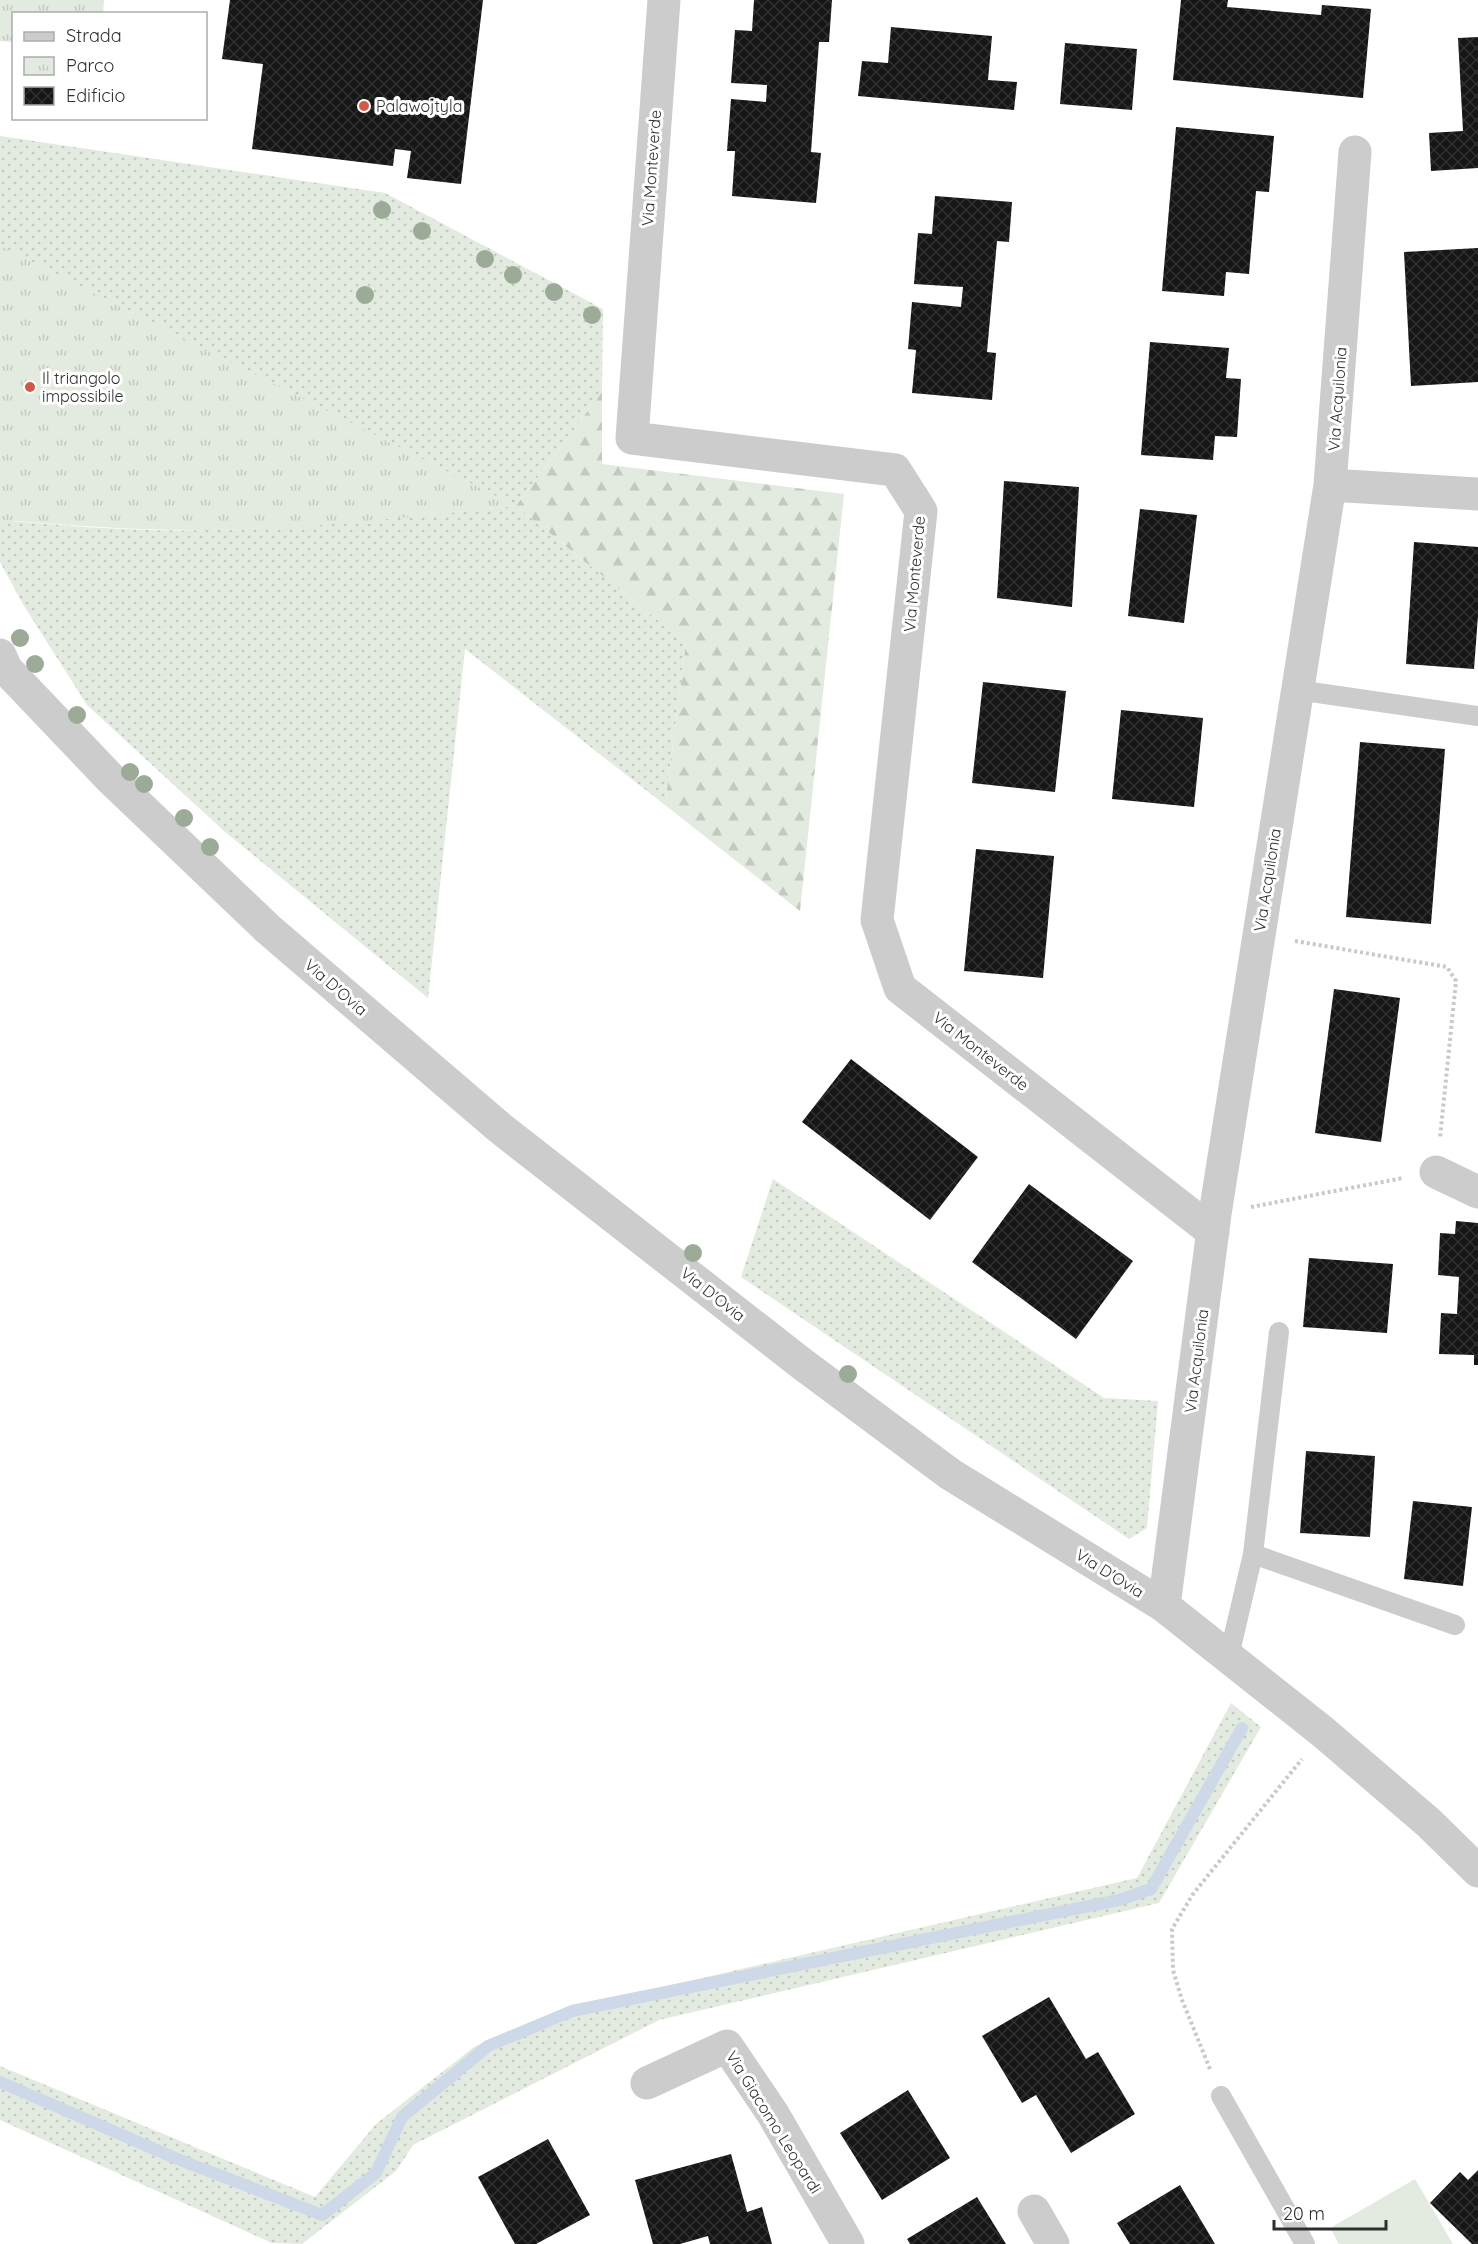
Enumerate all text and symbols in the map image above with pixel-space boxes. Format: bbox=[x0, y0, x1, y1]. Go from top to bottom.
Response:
legend bbox=[12, 12, 207, 120]
text: Strada bbox=[66, 24, 122, 47]
text: Parco bbox=[66, 54, 114, 77]
text: Edificio bbox=[66, 84, 125, 107]
place label: Palawojtyla bbox=[376, 96, 462, 116]
marker: Palawojtyla bbox=[357, 99, 371, 113]
street label: Via Monteverde bbox=[637, 109, 665, 227]
street label: Via Acquilonia bbox=[1323, 346, 1351, 452]
place label: Il triangolo impossibile bbox=[42, 368, 124, 406]
marker: Il triangolo impossibile bbox=[23, 380, 37, 394]
street label: Via Monteverde bbox=[899, 515, 929, 633]
street label: Via Acquilonia bbox=[1249, 827, 1285, 933]
street label: Via D'Ovia bbox=[301, 954, 371, 1020]
street label: Via Monteverde bbox=[929, 1007, 1033, 1095]
street label: Via D'Ovia bbox=[677, 1263, 749, 1325]
street label: Via Acquilonia bbox=[1180, 1308, 1212, 1414]
street label: Via D'Ovia bbox=[1072, 1544, 1148, 1602]
street label: Via Giacomo Leopardi bbox=[722, 2047, 826, 2197]
scale bar bbox=[1274, 2193, 1386, 2231]
text: 20 m bbox=[1283, 2202, 1325, 2225]

